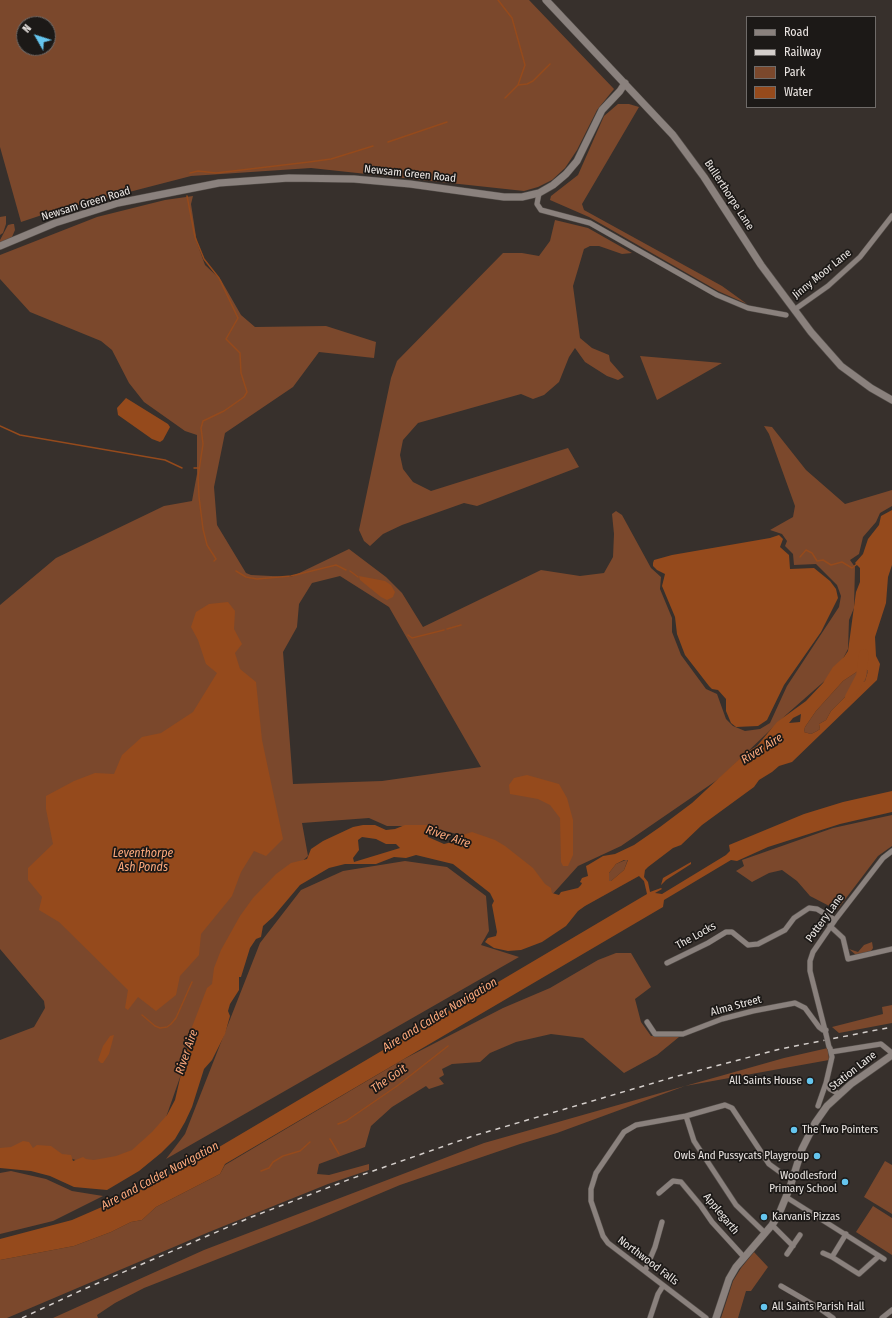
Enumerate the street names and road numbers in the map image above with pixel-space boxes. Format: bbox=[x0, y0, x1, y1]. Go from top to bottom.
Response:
street label: Bullerthorpe Lane bbox=[701, 157, 757, 233]
street label: Newsam Green Road bbox=[363, 163, 457, 185]
street label: Newsam Green Road bbox=[40, 184, 132, 224]
street label: Jinny Moor Lane bbox=[790, 246, 854, 302]
street label: Pottery Lane bbox=[803, 891, 847, 945]
street label: The Locks bbox=[674, 920, 718, 952]
street label: Alma Street bbox=[709, 993, 763, 1019]
street label: Station Lane bbox=[827, 1048, 879, 1094]
street label: Applegarth bbox=[700, 1191, 742, 1237]
street label: Northwood Falls bbox=[615, 1234, 681, 1288]

